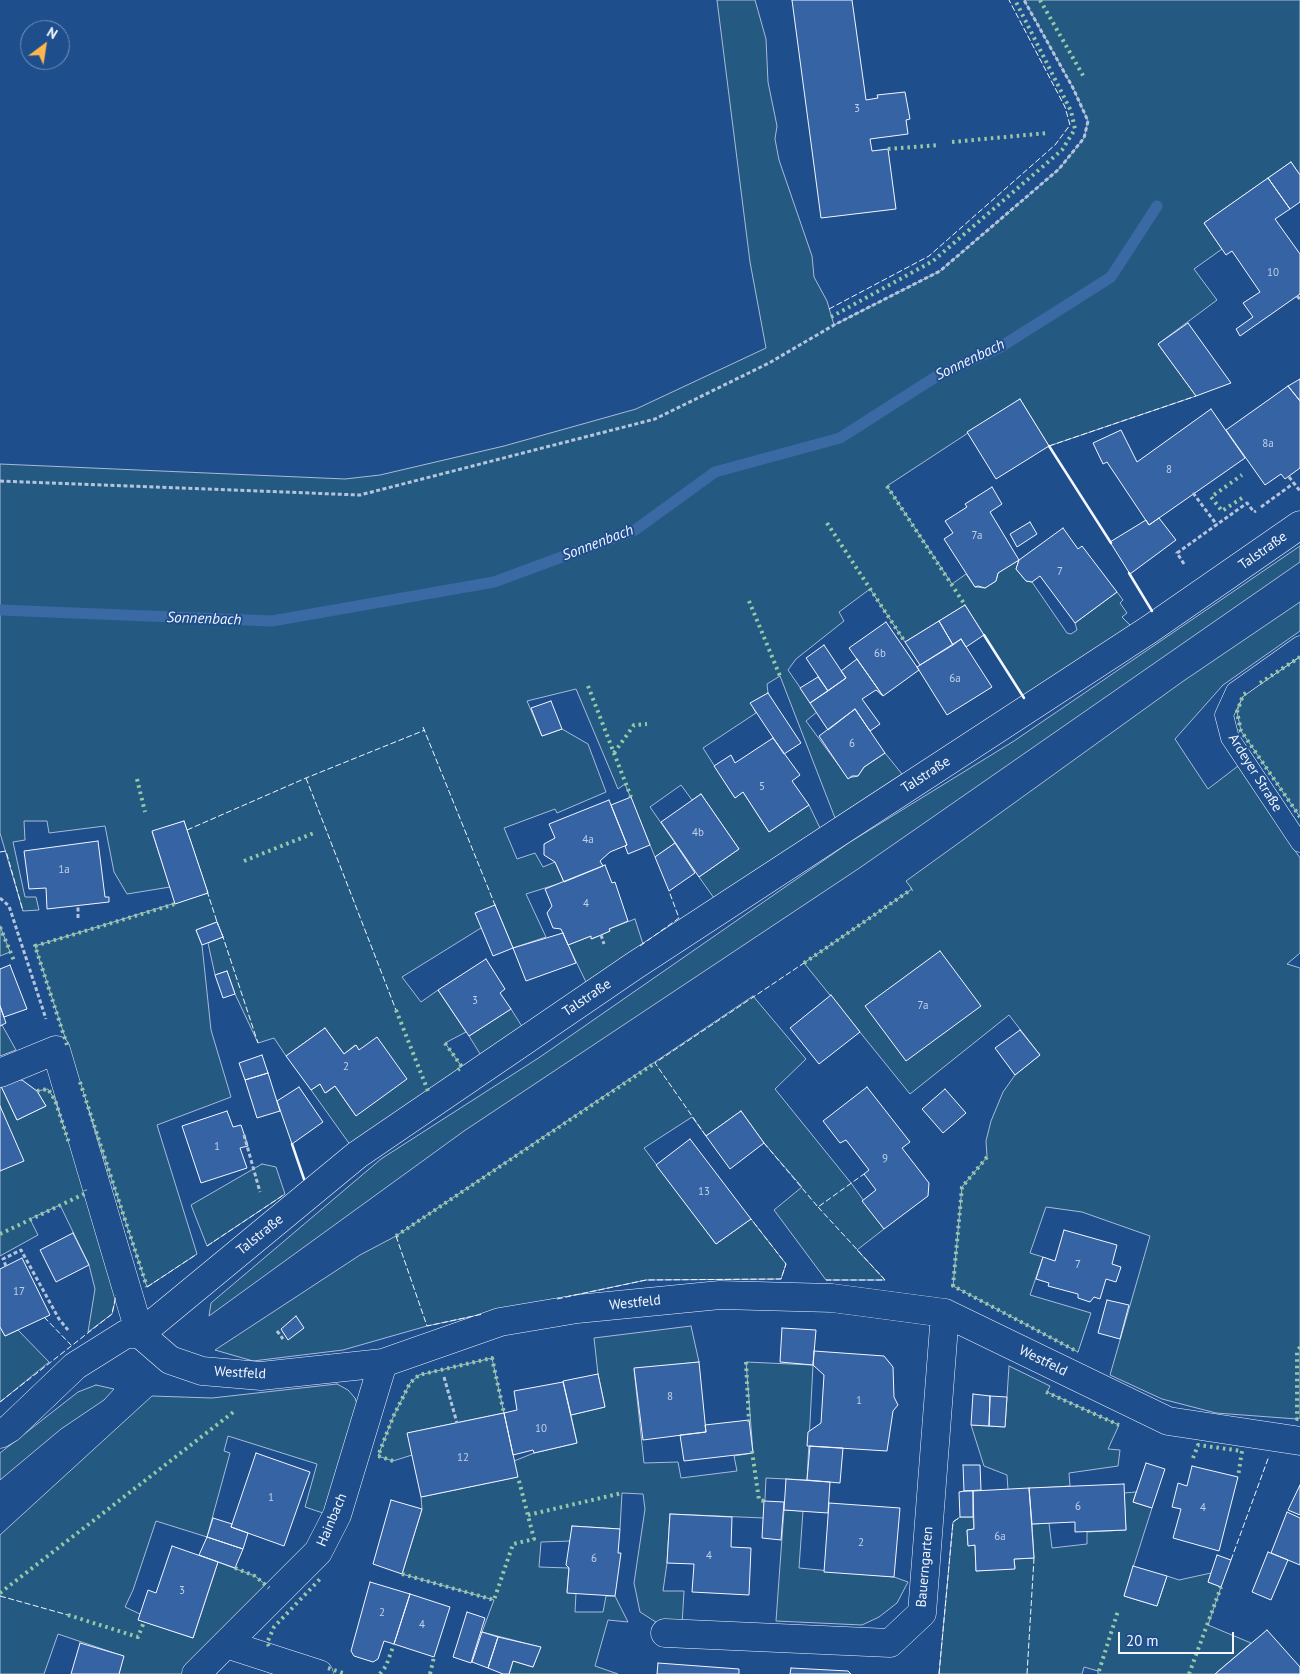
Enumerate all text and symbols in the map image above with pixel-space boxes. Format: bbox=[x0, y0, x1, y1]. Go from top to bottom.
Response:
north arrow bbox=[20, 20, 70, 70]
text: N bbox=[44, 23, 61, 43]
house number: 3 bbox=[854, 102, 860, 116]
house number: 10 bbox=[1267, 266, 1279, 280]
water label: Sonnenbach bbox=[932, 336, 1008, 384]
house number: 8a bbox=[1262, 437, 1274, 451]
house number: 8 bbox=[1166, 463, 1172, 477]
water label: Sonnenbach bbox=[560, 521, 636, 565]
street label: Talstraße bbox=[1236, 528, 1290, 574]
house number: 7a bbox=[972, 529, 982, 543]
house number: 7 bbox=[1057, 565, 1063, 579]
water label: Sonnenbach bbox=[166, 609, 242, 629]
house number: 6b bbox=[874, 647, 886, 661]
house number: 6a bbox=[949, 672, 961, 686]
street label: Ardeyer Straße bbox=[1224, 731, 1286, 815]
house number: 6 bbox=[849, 737, 855, 751]
street label: Talstraße bbox=[898, 753, 954, 797]
house number: 5 bbox=[759, 780, 765, 794]
house number: 4b bbox=[692, 826, 704, 840]
house number: 4a bbox=[582, 833, 594, 847]
house number: 1a bbox=[58, 863, 70, 877]
house number: 4 bbox=[583, 897, 589, 911]
street label: Talstraße bbox=[559, 976, 615, 1020]
house number: 3 bbox=[472, 994, 478, 1008]
house number: 7a bbox=[918, 999, 928, 1013]
house number: 2 bbox=[343, 1060, 349, 1074]
house number: 1 bbox=[214, 1140, 220, 1154]
house number: 9 bbox=[882, 1152, 888, 1166]
house number: 13 bbox=[698, 1185, 710, 1199]
street label: Talstraße bbox=[233, 1211, 287, 1259]
house number: 7 bbox=[1075, 1258, 1081, 1272]
house number: 17 bbox=[13, 1285, 25, 1299]
street label: Westfeld bbox=[608, 1292, 662, 1314]
street label: Westfeld bbox=[1016, 1342, 1070, 1380]
street label: Westfeld bbox=[214, 1363, 266, 1383]
house number: 8 bbox=[667, 1390, 673, 1404]
house number: 1 bbox=[856, 1394, 862, 1408]
house number: 10 bbox=[535, 1422, 547, 1436]
house number: 12 bbox=[457, 1451, 469, 1465]
house number: 1 bbox=[268, 1491, 274, 1505]
street label: Hainbach bbox=[313, 1491, 351, 1549]
house number: 6 bbox=[1075, 1500, 1081, 1514]
house number: 4 bbox=[1200, 1501, 1206, 1515]
street label: Bauerngarten bbox=[913, 1526, 937, 1608]
house number: 6a bbox=[994, 1530, 1006, 1544]
house number: 2 bbox=[858, 1536, 864, 1550]
house number: 4 bbox=[706, 1549, 712, 1563]
house number: 6 bbox=[591, 1552, 597, 1566]
house number: 3 bbox=[179, 1584, 185, 1598]
house number: 2 bbox=[379, 1606, 385, 1620]
house number: 4 bbox=[419, 1618, 425, 1632]
scale bar bbox=[1120, 1622, 1236, 1654]
text: 20 m bbox=[1126, 1631, 1159, 1650]

